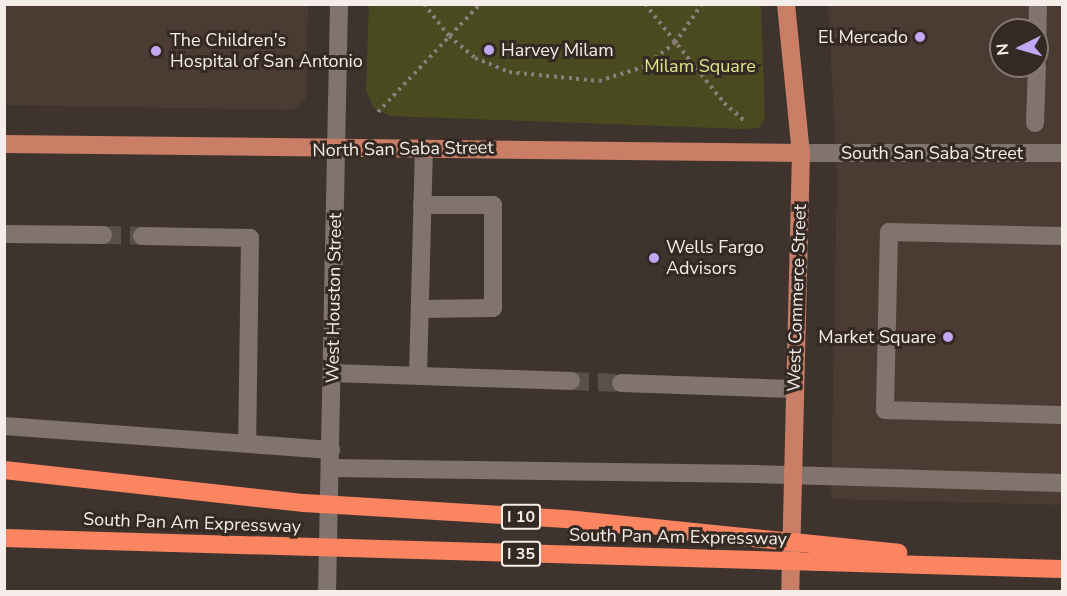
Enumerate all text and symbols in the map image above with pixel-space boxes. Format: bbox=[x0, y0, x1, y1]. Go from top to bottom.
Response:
north arrow bbox=[989, 18, 1049, 78]
place label: El Mercado bbox=[818, 26, 908, 48]
place label: The Children's Hospital of San Antonio bbox=[170, 30, 363, 72]
marker: El Mercado bbox=[913, 30, 927, 44]
place label: Harvey Milam bbox=[501, 39, 614, 61]
marker: The Children's Hospital of San Antonio bbox=[147, 42, 165, 60]
text: N bbox=[992, 42, 1015, 56]
marker: Harvey Milam bbox=[482, 43, 496, 57]
park label: Milam Square bbox=[644, 55, 756, 77]
street label: North San Saba Street bbox=[312, 137, 494, 161]
street label: South San Saba Street bbox=[841, 142, 1023, 164]
street label: West Commerce Street bbox=[783, 204, 811, 392]
street label: West Houston Street bbox=[322, 213, 346, 383]
place label: Wells Fargo Advisors bbox=[666, 237, 764, 280]
marker: Wells Fargo Advisors bbox=[647, 251, 661, 265]
place label: Market Square bbox=[818, 326, 936, 348]
marker: Market Square bbox=[941, 330, 955, 344]
road number: I 10 bbox=[500, 504, 542, 530]
street label: South Pan Am Expressway bbox=[83, 508, 301, 538]
street label: South Pan Am Expressway bbox=[569, 524, 787, 550]
road number: I 35 bbox=[500, 541, 542, 567]

